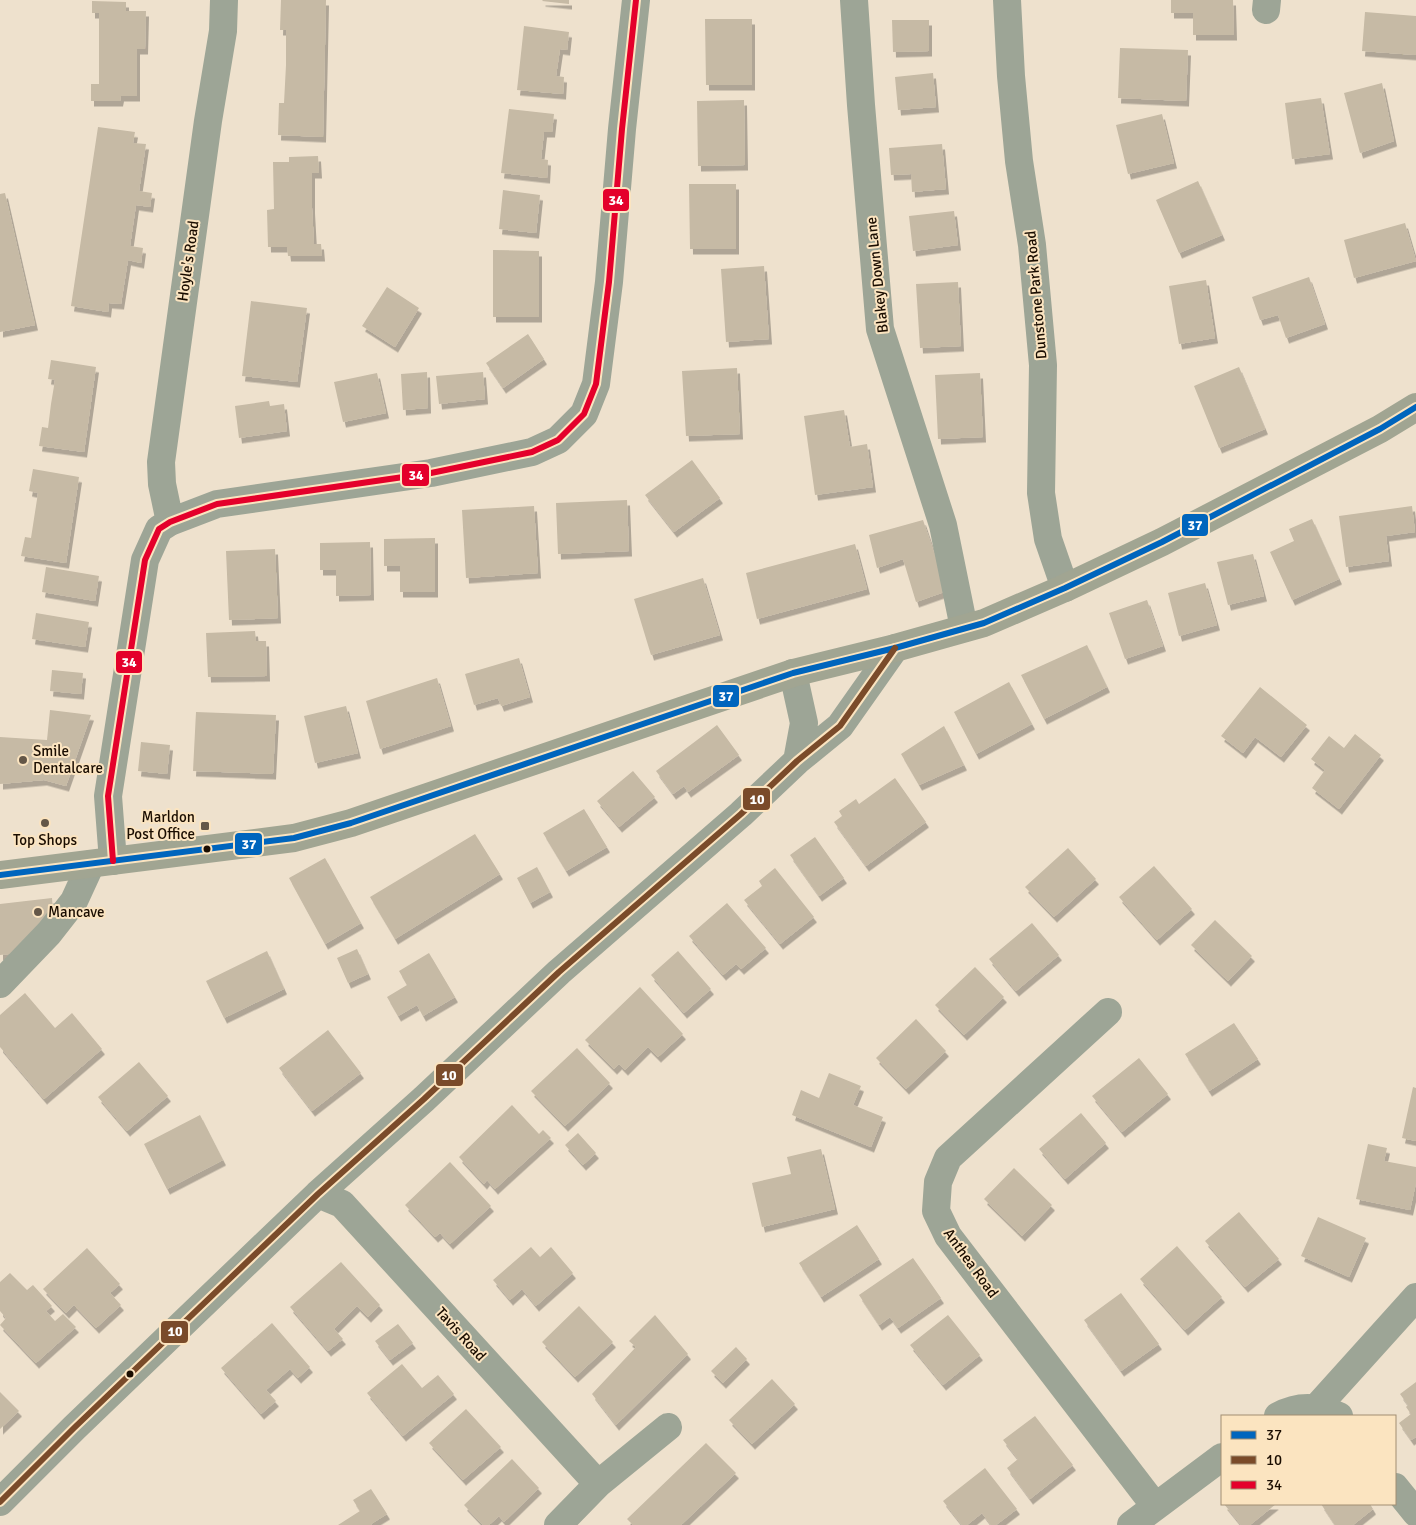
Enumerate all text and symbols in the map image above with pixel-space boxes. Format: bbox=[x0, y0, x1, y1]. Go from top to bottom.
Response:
line badge: 34 bbox=[602, 188, 630, 212]
text: 34 bbox=[608, 192, 624, 209]
street label: Blakey Down Lane bbox=[862, 216, 892, 334]
street label: Hoyle's Road bbox=[173, 219, 203, 303]
street label: Dunstone Park Road bbox=[1021, 230, 1051, 360]
line badge: 34 bbox=[401, 463, 430, 487]
text: 34 bbox=[408, 467, 424, 484]
line badge: 37 bbox=[1181, 513, 1209, 537]
text: 37 bbox=[1187, 517, 1203, 534]
line badge: 34 bbox=[115, 650, 143, 674]
text: 34 bbox=[121, 654, 137, 671]
line badge: 37 bbox=[712, 684, 740, 708]
text: 37 bbox=[718, 688, 734, 705]
place label: Smile Dentalcare bbox=[33, 742, 103, 777]
marker: Smile Dentalcare bbox=[17, 754, 29, 766]
line badge: 10 bbox=[742, 787, 771, 811]
text: 10 bbox=[749, 791, 765, 808]
place label: Marldon Post Office bbox=[126, 808, 195, 843]
marker: Top Shops bbox=[39, 817, 51, 829]
marker: Marldon Post Office bbox=[199, 820, 211, 832]
place label: Top Shops bbox=[13, 831, 77, 849]
line badge: 37 bbox=[234, 832, 263, 856]
text: 37 bbox=[241, 836, 257, 853]
unlabelled marker bbox=[202, 844, 212, 854]
place label: Mancave bbox=[48, 903, 104, 921]
marker: Mancave bbox=[32, 906, 44, 918]
line badge: 10 bbox=[435, 1063, 464, 1087]
text: 10 bbox=[441, 1067, 457, 1084]
street label: Anthea Road bbox=[940, 1225, 1002, 1301]
street label: Tavis Road bbox=[432, 1303, 490, 1365]
line badge: 10 bbox=[160, 1320, 189, 1344]
text: 10 bbox=[167, 1323, 183, 1340]
unlabelled marker bbox=[125, 1369, 135, 1379]
legend bbox=[1221, 1415, 1396, 1505]
text: 37 bbox=[1266, 1426, 1282, 1444]
text: 10 bbox=[1266, 1451, 1282, 1469]
text: 34 bbox=[1266, 1476, 1282, 1494]

